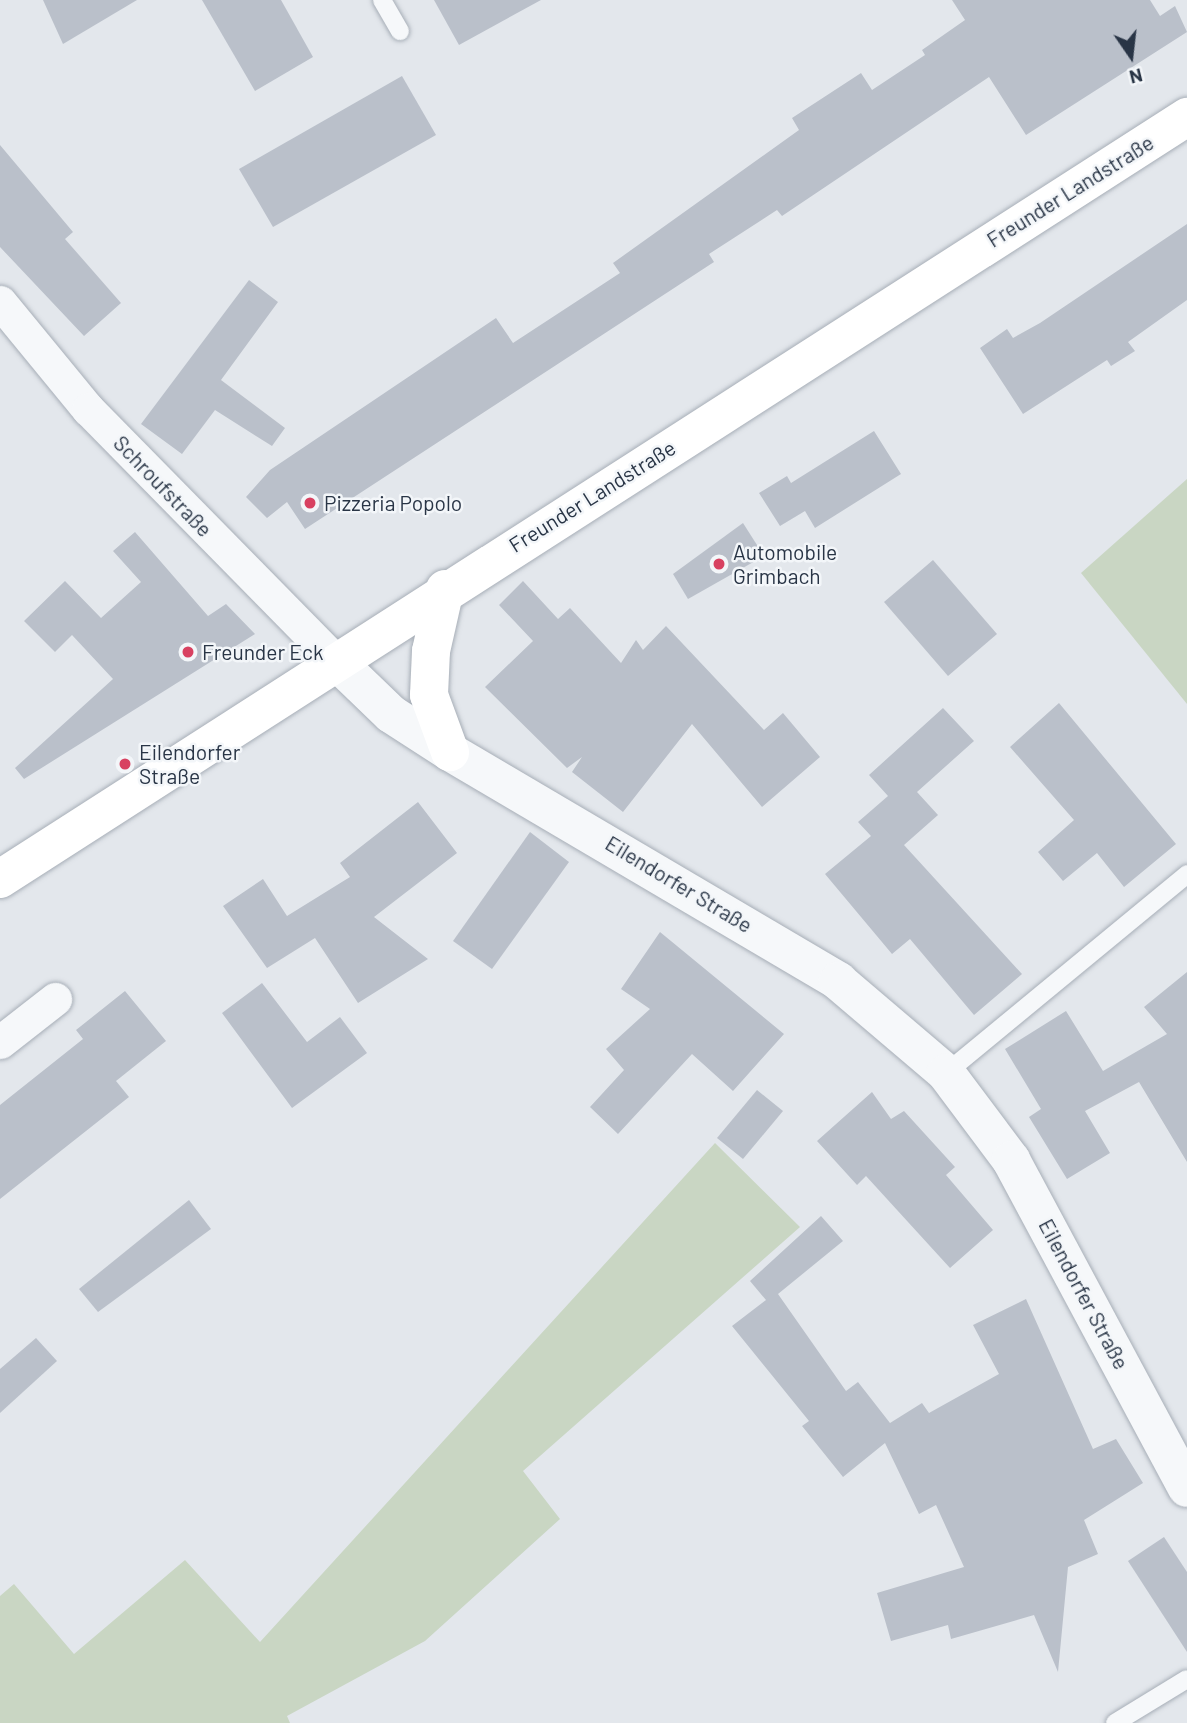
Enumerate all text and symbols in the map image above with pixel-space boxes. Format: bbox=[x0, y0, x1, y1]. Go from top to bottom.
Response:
north arrow bbox=[1096, 21, 1166, 91]
text: N bbox=[1127, 64, 1145, 90]
street label: Freunder Landstraße bbox=[982, 130, 1158, 252]
street label: Schroufstraße bbox=[109, 430, 217, 542]
street label: Freunder Landstraße bbox=[504, 435, 680, 557]
place label: Pizzeria Popolo bbox=[324, 490, 462, 516]
marker: Pizzeria Popolo bbox=[302, 495, 318, 511]
place label: Automobile Grimbach bbox=[733, 539, 837, 589]
marker: Automobile Grimbach bbox=[711, 556, 727, 572]
place label: Freunder Eck bbox=[202, 639, 323, 665]
marker: Freunder Eck bbox=[180, 644, 196, 660]
place label: Eilendorfer Straße bbox=[139, 739, 240, 789]
marker: Eilendorfer Straße bbox=[117, 756, 133, 772]
street label: Eilendorfer Straße bbox=[601, 830, 757, 938]
street label: Eilendorfer Straße bbox=[1034, 1214, 1134, 1374]

